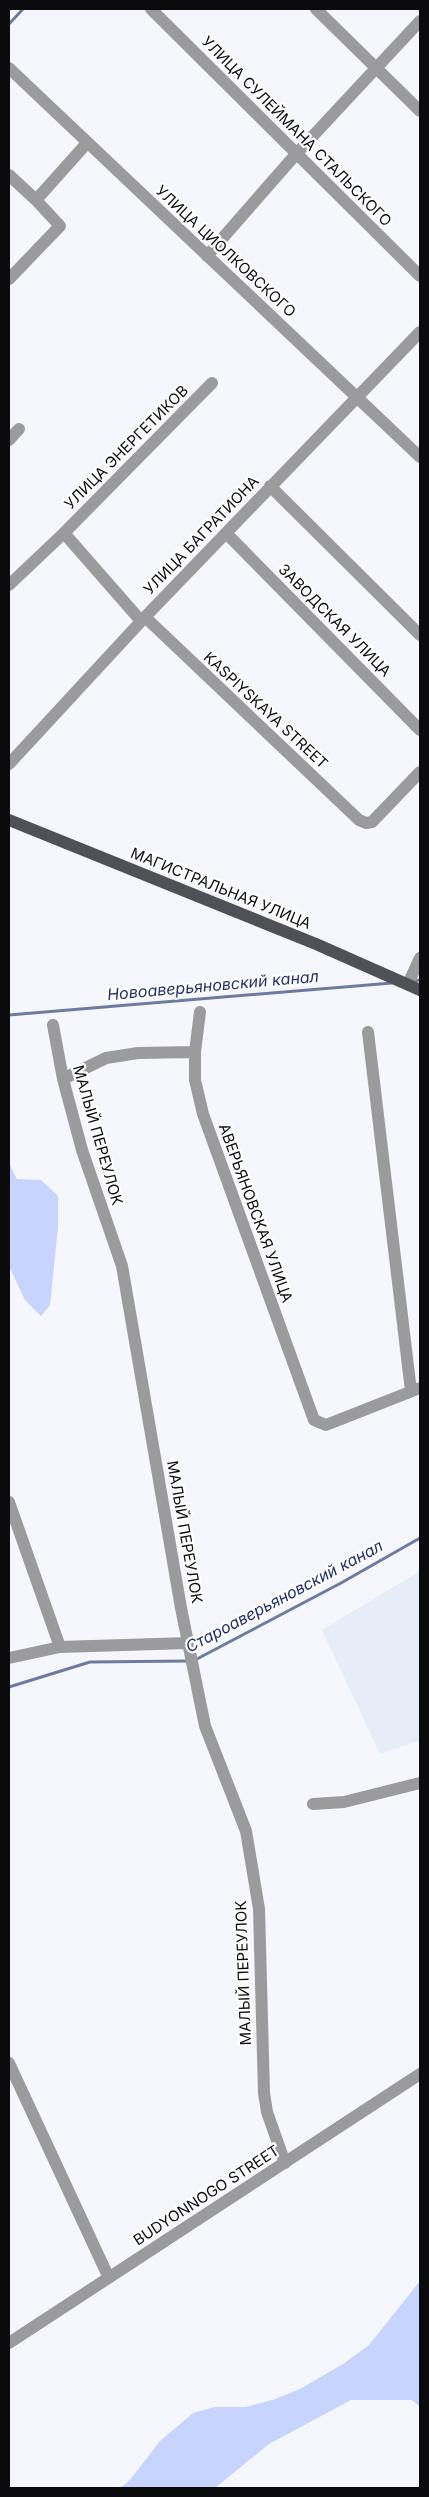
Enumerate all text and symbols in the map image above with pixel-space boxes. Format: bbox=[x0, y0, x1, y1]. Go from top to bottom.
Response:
street label: УЛИЦА СУЛЕЙМАНА СТАЛЬСКОГО bbox=[198, 32, 396, 230]
street label: УЛИЦА ЦИОЛКОВСКОГО bbox=[152, 181, 300, 321]
street label: УЛИЦА ЭНЕРГЕТИКОВ bbox=[60, 381, 192, 513]
street label: УЛИЦА БАГРАТИОНА bbox=[139, 472, 263, 598]
street label: ЗАВОДСКАЯ УЛИЦА bbox=[275, 560, 395, 680]
street label: KASPIYSKAYA STREET bbox=[200, 647, 332, 773]
street label: МАГИСТРАЛЬНАЯ УЛИЦА bbox=[128, 843, 314, 933]
water label: Новоаверьяновский канал bbox=[106, 966, 320, 1004]
street label: МАЛЫЙ ПЕРЕУЛОК bbox=[69, 1063, 127, 1207]
street label: АВЕРЬЯНОВСКАЯ УЛИЦА bbox=[215, 1121, 297, 1305]
street label: МАЛЫЙ ПЕРЕУЛОК bbox=[163, 1459, 207, 1605]
water label: Староаверьяновский канал bbox=[182, 1535, 386, 1657]
street label: МАЛЫЙ ПЕРЕУЛОК bbox=[231, 1900, 255, 2046]
street label: BUDYONNOGO STREET bbox=[130, 2141, 282, 2249]

